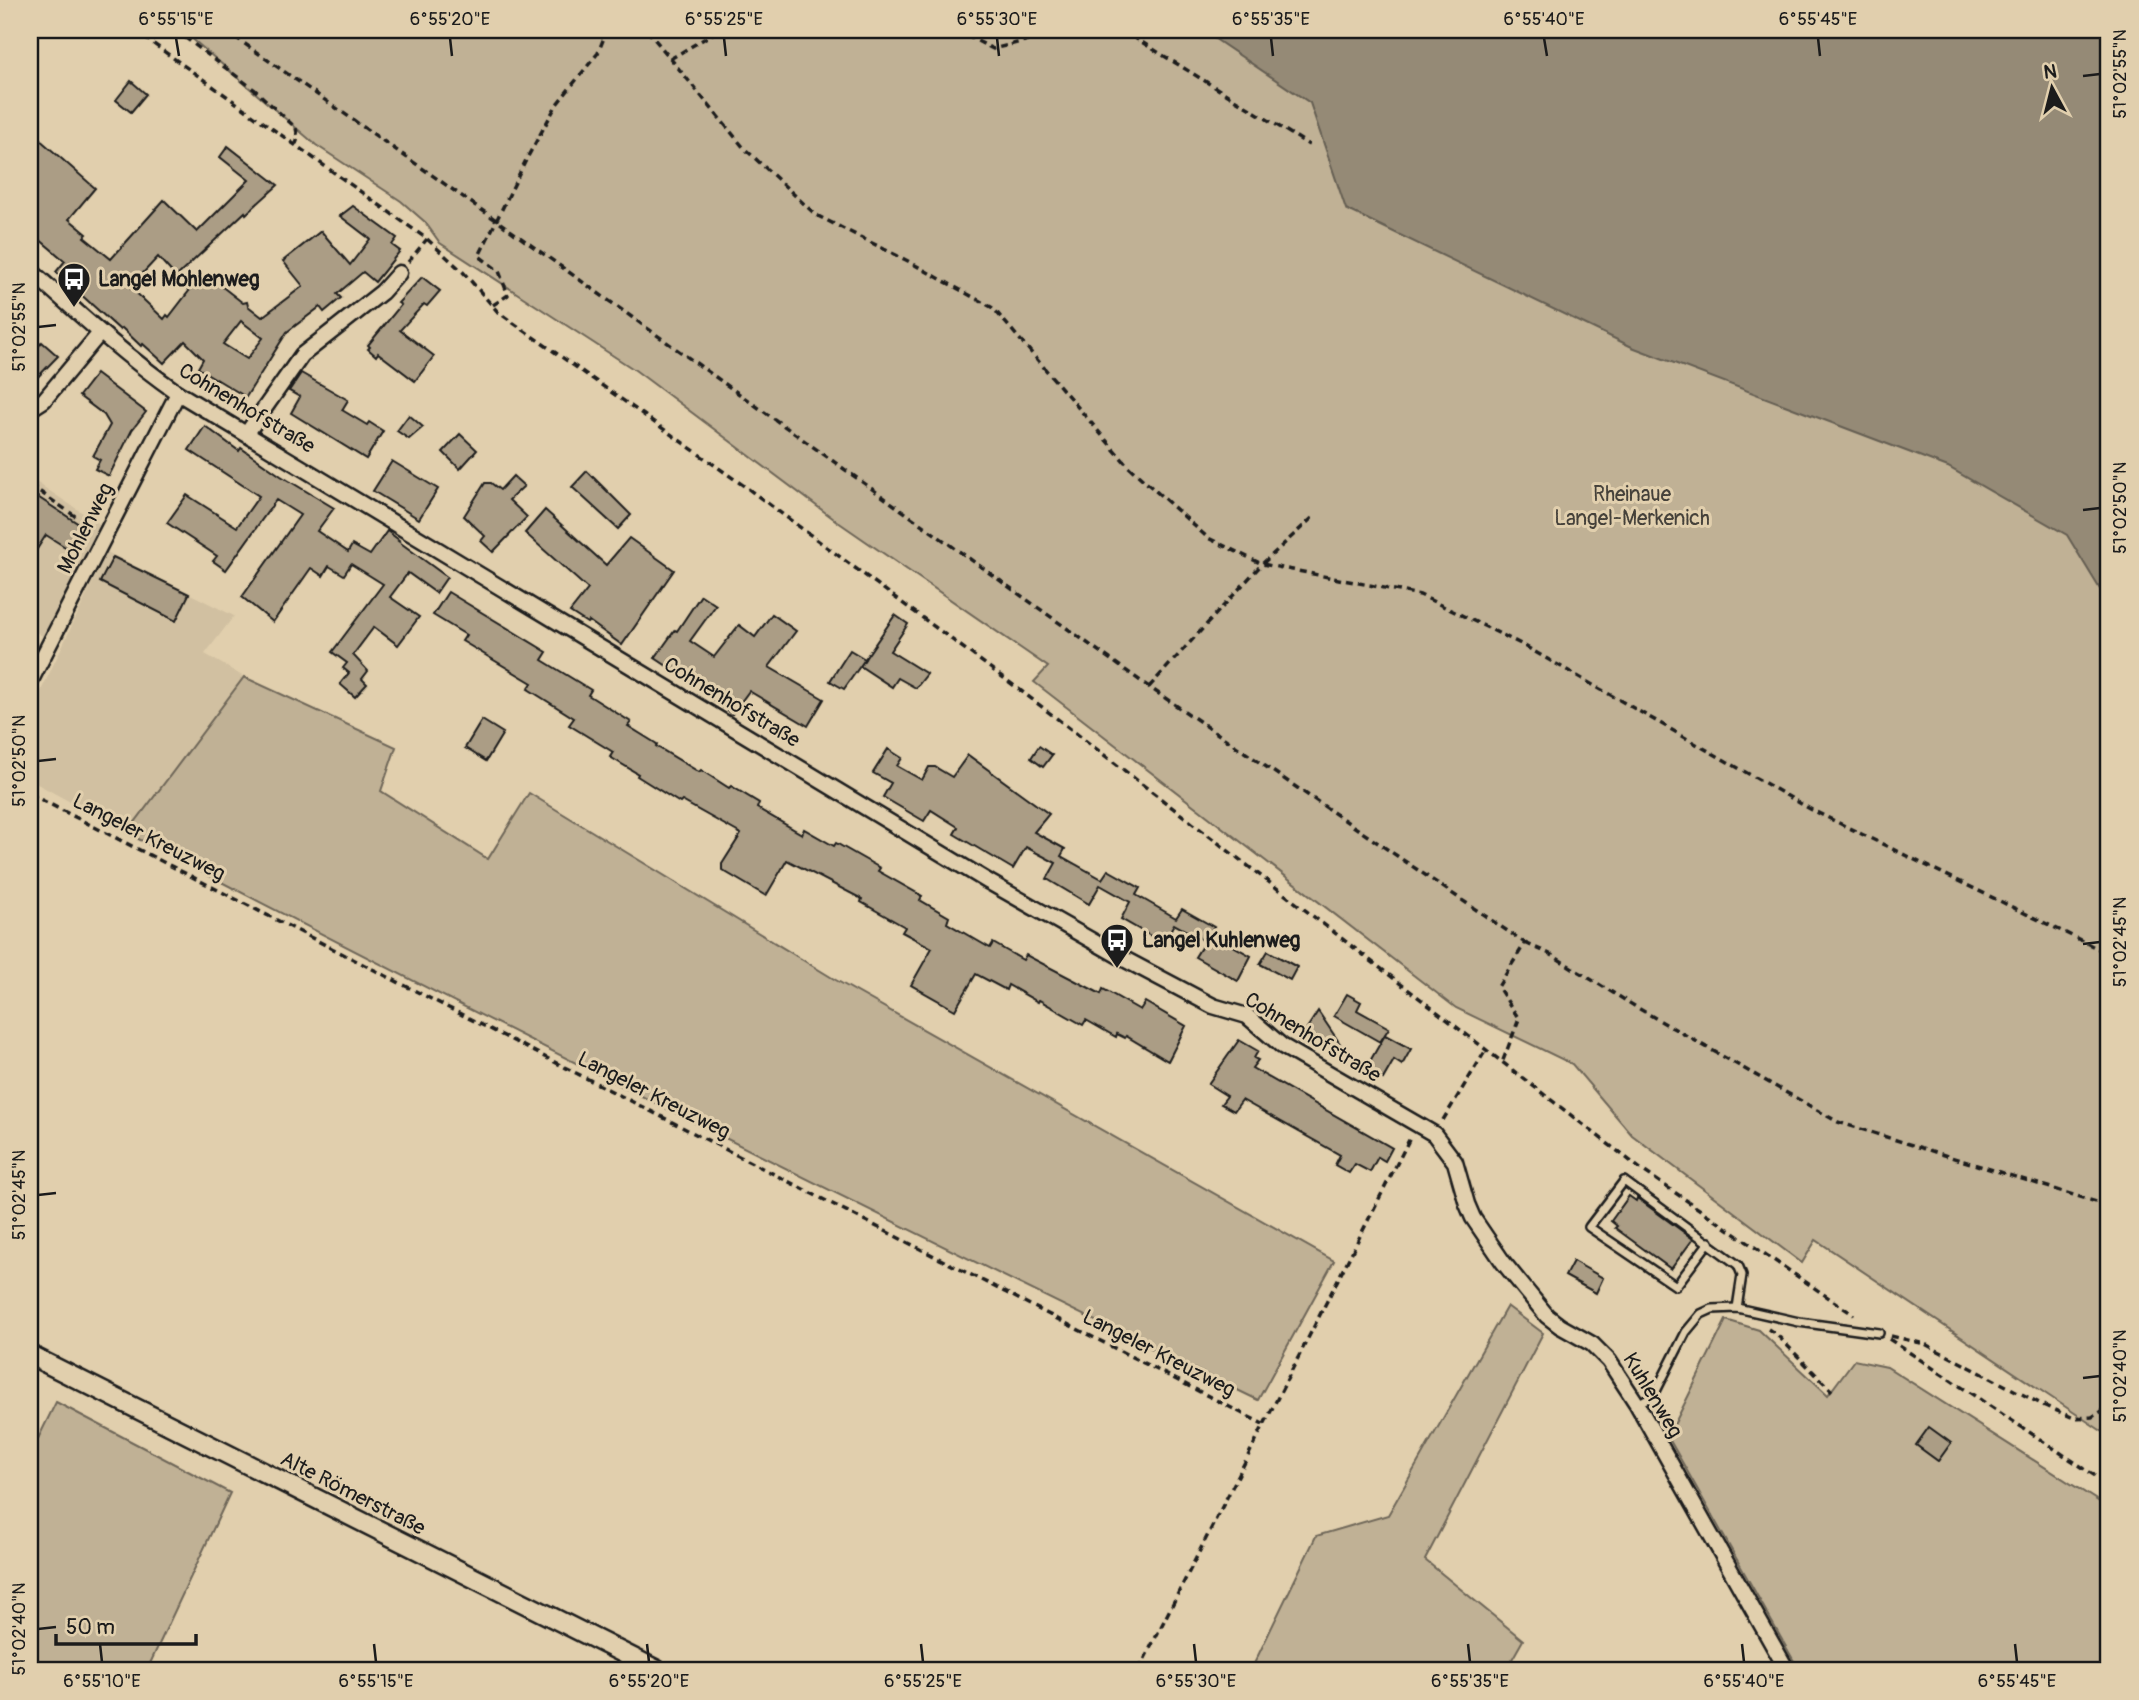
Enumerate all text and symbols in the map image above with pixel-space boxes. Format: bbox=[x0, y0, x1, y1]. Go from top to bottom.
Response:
text: 6°55'15"E bbox=[139, 8, 213, 31]
text: 6°55'20"E bbox=[410, 8, 490, 31]
text: 6°55'25"E bbox=[685, 8, 763, 31]
text: 6°55'30"E bbox=[957, 8, 1037, 31]
text: 6°55'35"E bbox=[1232, 8, 1310, 31]
text: 6°55'40"E bbox=[1504, 8, 1584, 31]
text: 6°55'45"E bbox=[1779, 8, 1857, 31]
text: 51°02'55"N bbox=[2109, 29, 2132, 119]
north arrow bbox=[2016, 52, 2086, 122]
text: N bbox=[2042, 59, 2058, 85]
bus stop icon: Langel Mohlenweg bbox=[55, 260, 93, 309]
place label: Langel Mohlenweg bbox=[98, 266, 260, 293]
text: 51°02'55"N bbox=[8, 282, 31, 372]
street label: Cohnenhofstraße bbox=[174, 357, 320, 460]
text: 51°02'50"N bbox=[2109, 462, 2132, 554]
street label: Mohlenweg bbox=[51, 478, 120, 578]
park label: Rheinaue Langel-Merkenich bbox=[1554, 481, 1710, 532]
street label: Cohnenhofstraße bbox=[659, 651, 805, 754]
text: 51°02'50"N bbox=[8, 715, 31, 807]
street label: Langeler Kreuzweg bbox=[68, 787, 230, 888]
text: 51°02'45"N bbox=[2109, 897, 2132, 987]
bus stop icon: Langel Kuhlenweg bbox=[1098, 921, 1136, 970]
place label: Langel Kuhlenweg bbox=[1142, 927, 1301, 954]
street label: Cohnenhofstraße bbox=[1240, 986, 1386, 1089]
street label: Langeler Kreuzweg bbox=[573, 1045, 735, 1146]
text: 51°02'45"N bbox=[8, 1150, 31, 1240]
street label: Langeler Kreuzweg bbox=[1078, 1303, 1240, 1404]
text: 51°02'40"N bbox=[2109, 1330, 2132, 1422]
street label: Kuhlenweg bbox=[1617, 1348, 1689, 1443]
street label: Alte Römerstraße bbox=[276, 1445, 430, 1542]
text: 51°02'40"N bbox=[8, 1583, 31, 1675]
scale bar bbox=[56, 1602, 196, 1646]
text: 50 m bbox=[66, 1614, 115, 1641]
text: 6°55'10"E bbox=[63, 1670, 141, 1693]
text: 6°55'15"E bbox=[339, 1670, 413, 1693]
text: 6°55'20"E bbox=[609, 1670, 689, 1693]
text: 6°55'25"E bbox=[884, 1670, 962, 1693]
text: 6°55'30"E bbox=[1156, 1670, 1236, 1693]
text: 6°55'35"E bbox=[1431, 1670, 1509, 1693]
text: 6°55'40"E bbox=[1704, 1670, 1784, 1693]
text: 6°55'45"E bbox=[1978, 1670, 2056, 1693]

